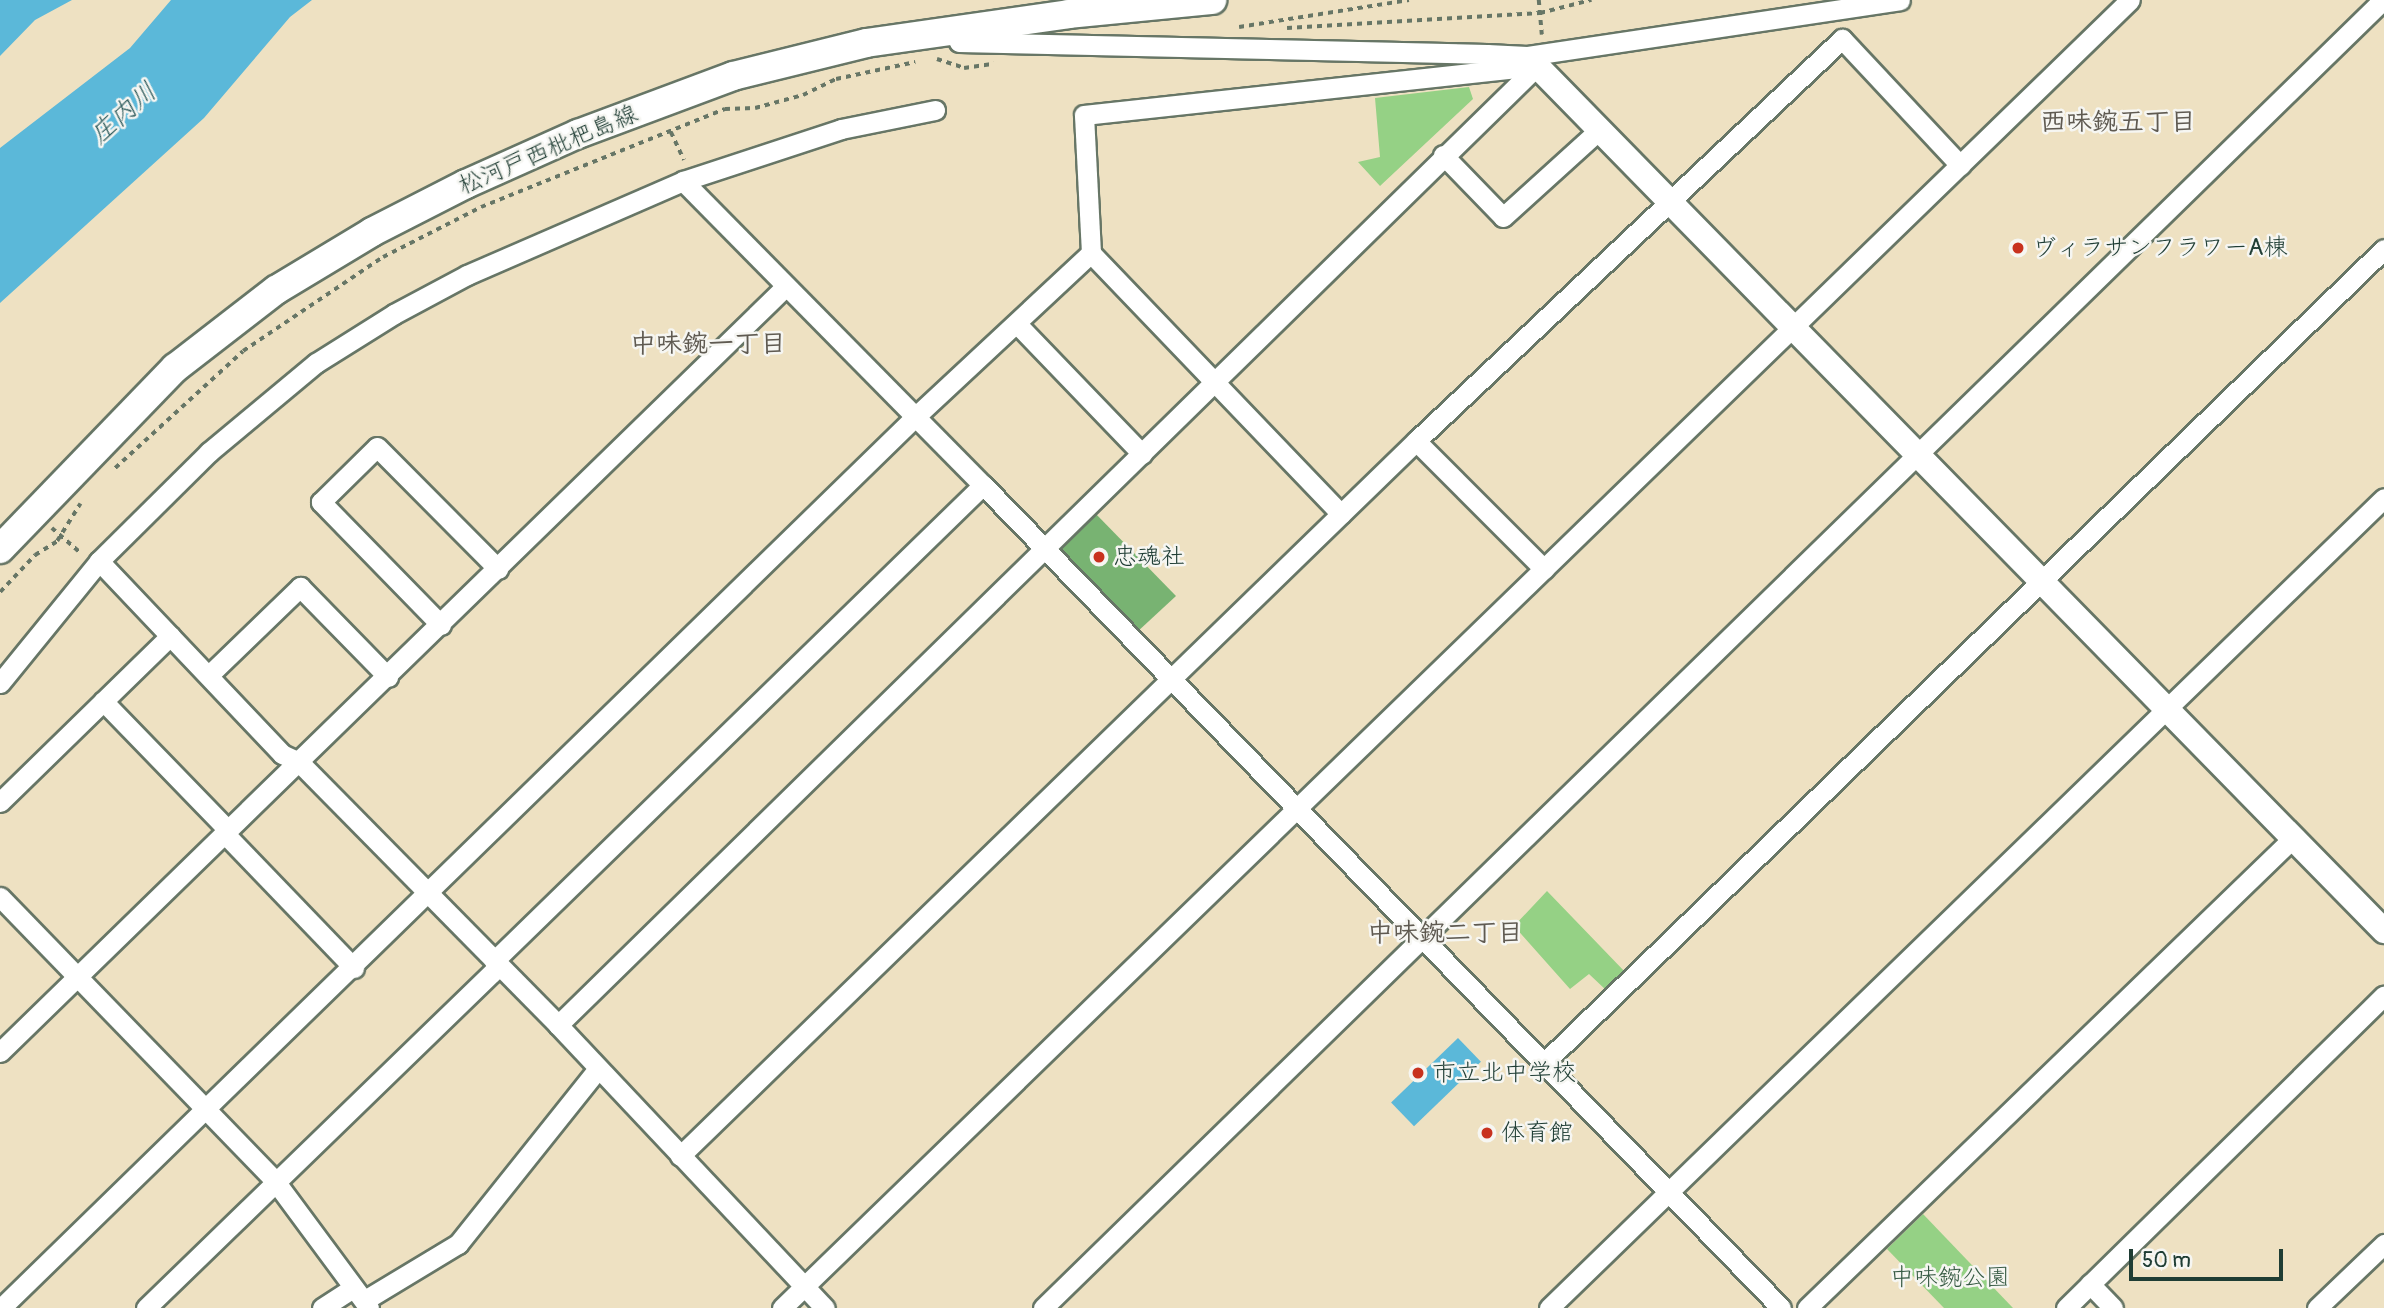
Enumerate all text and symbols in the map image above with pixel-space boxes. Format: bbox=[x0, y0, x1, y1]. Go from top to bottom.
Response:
water label: 庄内川 bbox=[84, 77, 164, 151]
street label: 松河戸西枇杷島線 bbox=[454, 99, 642, 201]
district label: 西味鋺五丁目 bbox=[2040, 107, 2196, 139]
place label: ヴィラサンフラワーA棟 bbox=[2032, 234, 2288, 262]
marker: ヴィラサンフラワーA棟 bbox=[2010, 240, 2026, 256]
district label: 中味鋺一丁目 bbox=[630, 329, 786, 361]
place label: 忠魂社 bbox=[1113, 543, 1185, 571]
marker: 忠魂社 bbox=[1091, 549, 1107, 565]
district label: 中味鋺二丁目 bbox=[1367, 918, 1523, 950]
place label: 市立北中学校 bbox=[1432, 1059, 1576, 1087]
marker: 市立北中学校 bbox=[1410, 1065, 1426, 1081]
place label: 体育館 bbox=[1501, 1119, 1573, 1147]
marker: 体育館 bbox=[1479, 1125, 1495, 1141]
scale bar bbox=[2132, 1234, 2286, 1278]
text: 50 m bbox=[2142, 1247, 2191, 1274]
park label: 中味鋺公園 bbox=[1890, 1264, 2010, 1292]

